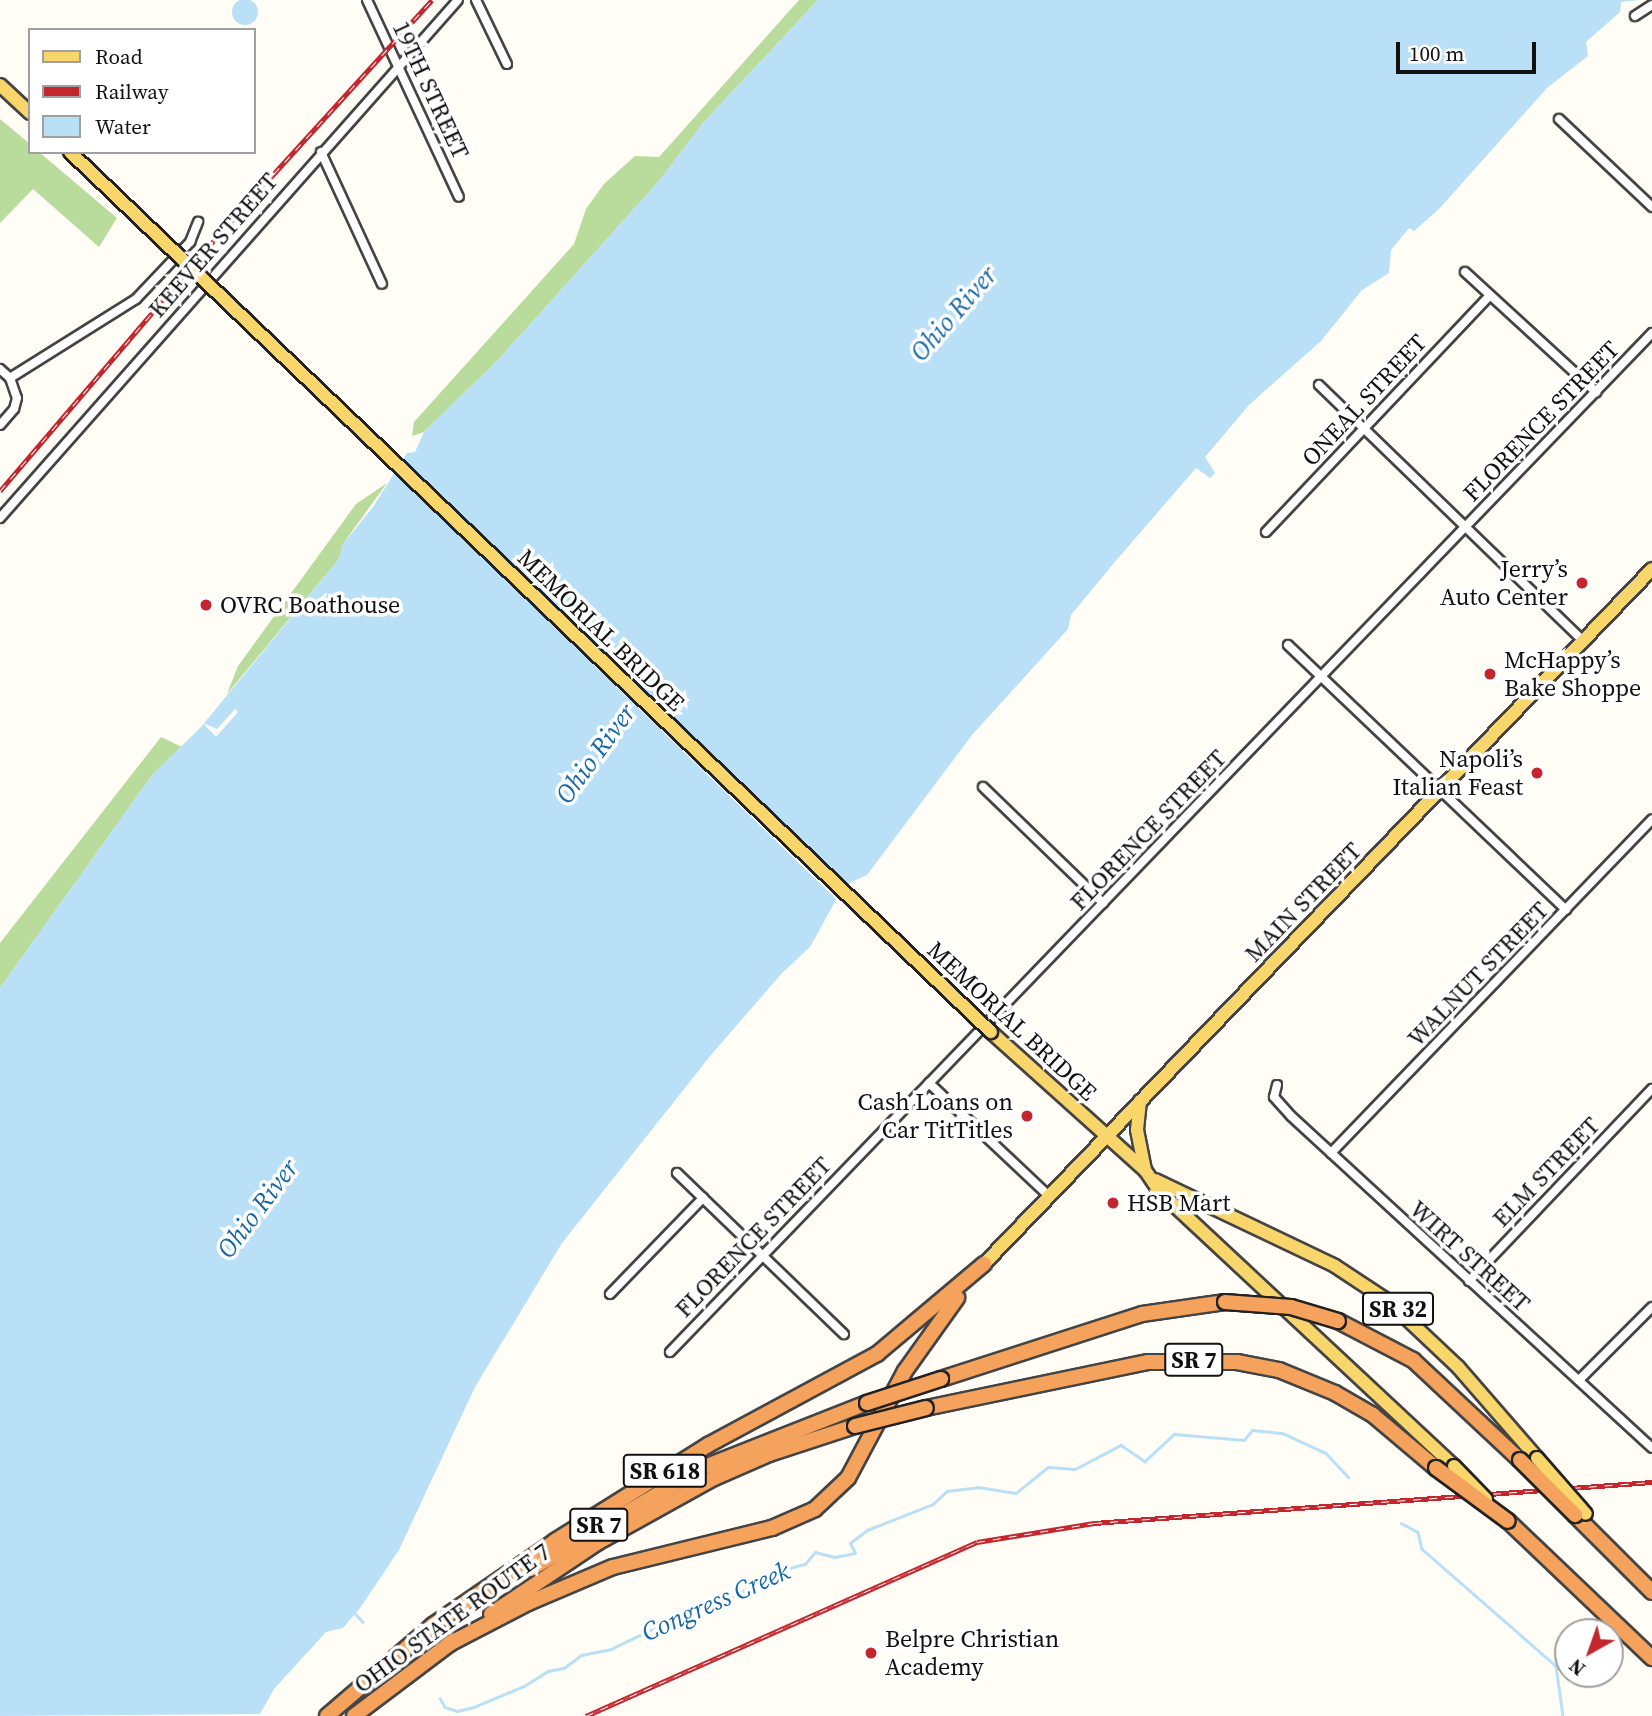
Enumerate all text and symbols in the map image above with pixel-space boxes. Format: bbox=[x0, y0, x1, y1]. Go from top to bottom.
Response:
street label: 19TH STREET bbox=[387, 17, 475, 163]
legend bbox=[28, 28, 256, 154]
scale bar bbox=[1400, 28, 1540, 72]
text: 100 m bbox=[1409, 39, 1464, 68]
text: Road bbox=[95, 42, 143, 71]
text: Railway bbox=[95, 77, 169, 106]
text: Water bbox=[95, 112, 151, 141]
street label: KEEVER STREET bbox=[142, 167, 284, 323]
water label: Ohio River bbox=[904, 260, 1004, 368]
street label: ONEAL STREET bbox=[1296, 328, 1432, 472]
street label: FLORENCE STREET bbox=[1457, 335, 1625, 507]
street label: MEMORIAL BRIDGE bbox=[512, 543, 690, 717]
place label: Jerry’s Auto Center bbox=[1440, 555, 1568, 611]
marker: Jerry’s Auto Center bbox=[1574, 575, 1590, 591]
place label: OVRC Boathouse bbox=[220, 591, 400, 619]
marker: OVRC Boathouse bbox=[198, 597, 214, 613]
place label: McHappy’s Bake Shoppe bbox=[1504, 646, 1641, 702]
marker: McHappy’s Bake Shoppe bbox=[1482, 666, 1498, 682]
water label: Ohio River bbox=[549, 698, 643, 810]
street label: FLORENCE STREET bbox=[1064, 744, 1232, 916]
place label: Napoli’s Italian Feast bbox=[1392, 745, 1523, 801]
marker: Napoli’s Italian Feast bbox=[1529, 765, 1545, 781]
street label: MAIN STREET bbox=[1239, 836, 1367, 968]
street label: WALNUT STREET bbox=[1401, 895, 1555, 1053]
street label: MEMORIAL BRIDGE bbox=[921, 935, 1103, 1107]
place label: Cash Loans on Car TitTitles bbox=[858, 1088, 1013, 1144]
marker: Cash Loans on Car TitTitles bbox=[1019, 1108, 1035, 1124]
street label: ELM STREET bbox=[1487, 1111, 1605, 1233]
street label: FLORENCE STREET bbox=[669, 1151, 837, 1323]
water label: Ohio River bbox=[211, 1153, 305, 1265]
place label: HSB Mart bbox=[1127, 1189, 1230, 1217]
street label: WIRT STREET bbox=[1404, 1194, 1536, 1318]
marker: HSB Mart bbox=[1105, 1195, 1121, 1211]
road number: SR 32 bbox=[1361, 1290, 1435, 1328]
road number: SR 7 bbox=[1164, 1340, 1224, 1380]
road number: SR 618 bbox=[621, 1452, 709, 1490]
road number: SR 7 bbox=[569, 1506, 629, 1544]
street label: OHIO STATE ROUTE 7 bbox=[348, 1537, 556, 1699]
water label: Congress Creek bbox=[637, 1555, 795, 1649]
north arrow bbox=[1554, 1618, 1624, 1688]
place label: Belpre Christian Academy bbox=[885, 1625, 1059, 1681]
marker: Belpre Christian Academy bbox=[863, 1645, 879, 1661]
text: N bbox=[1563, 1653, 1590, 1682]

